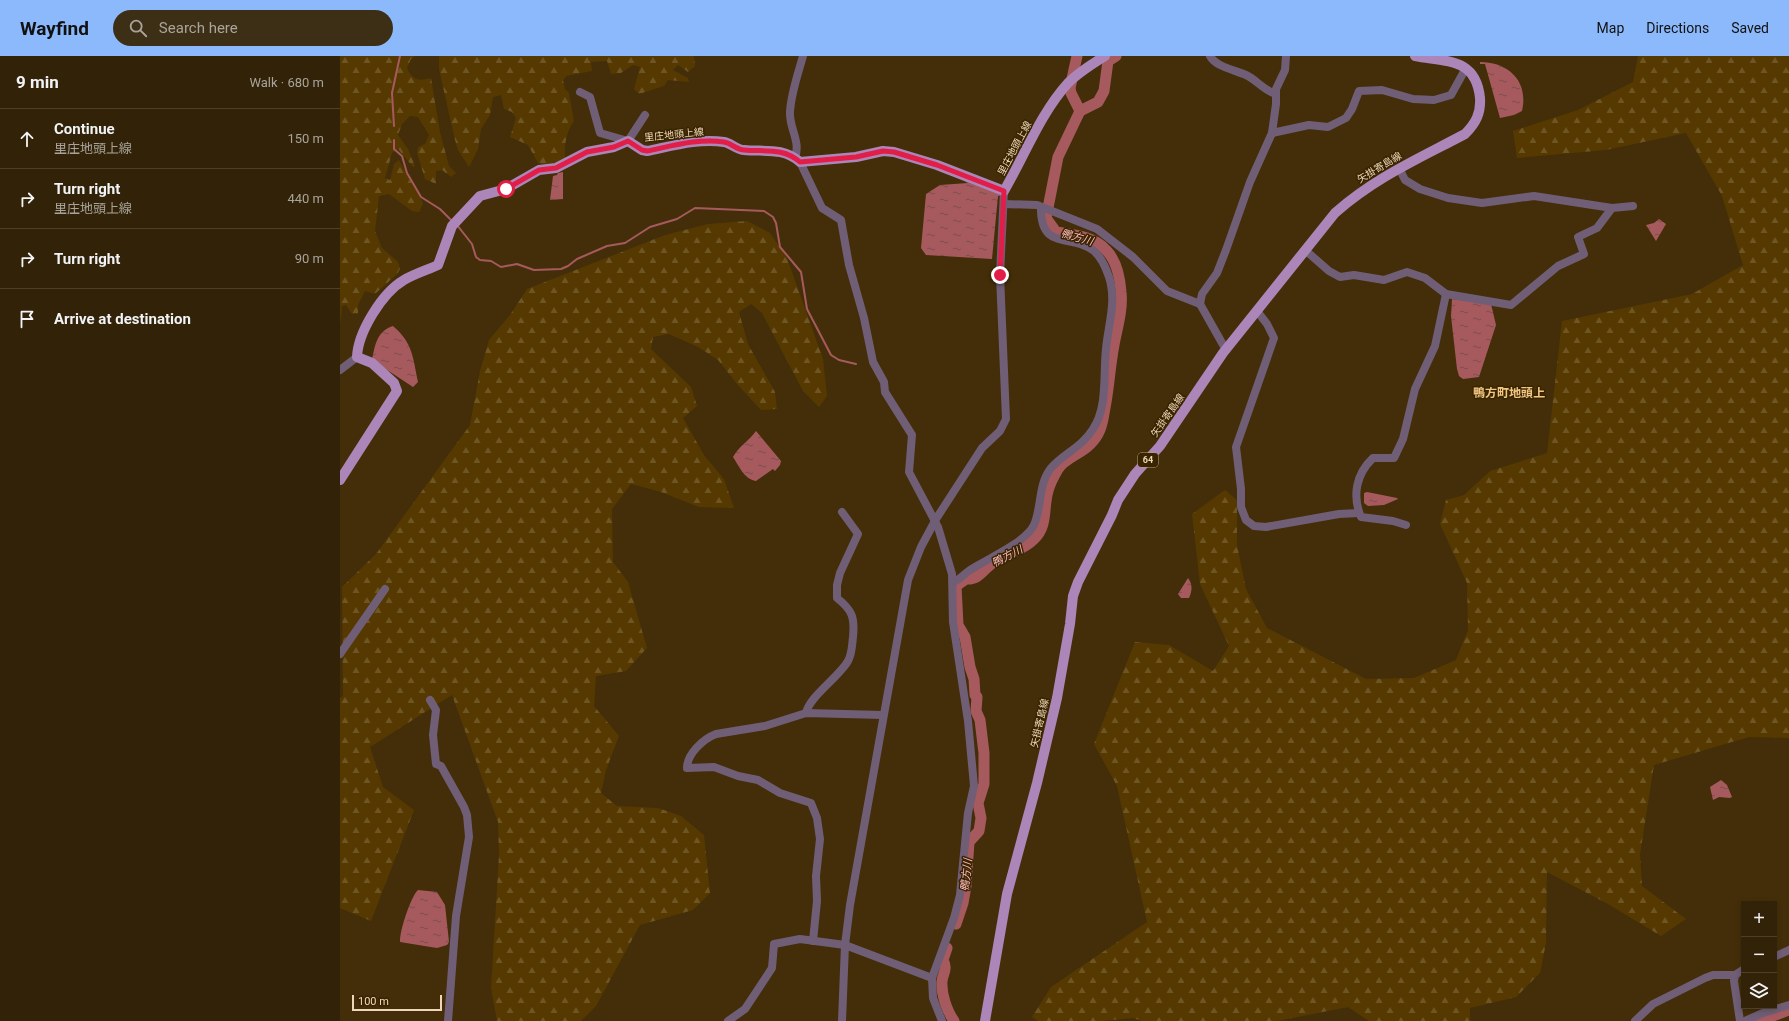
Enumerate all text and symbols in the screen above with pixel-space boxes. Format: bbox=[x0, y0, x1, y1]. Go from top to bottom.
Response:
search box bbox=[113, 10, 393, 46]
text: Wayfind bbox=[20, 17, 89, 40]
icon: search bbox=[127, 17, 149, 39]
text: Search here bbox=[159, 19, 238, 37]
text: Map bbox=[1597, 20, 1624, 36]
text: Directions bbox=[1646, 20, 1709, 36]
text: Saved bbox=[1731, 20, 1769, 36]
text: 9 min bbox=[16, 72, 59, 92]
text: Walk · 680 m bbox=[249, 75, 324, 90]
street label: 里庄地頭上線 bbox=[996, 119, 1033, 177]
text: Continue bbox=[54, 120, 115, 138]
street label: 里庄地頭上線 bbox=[644, 126, 704, 143]
icon: ahead bbox=[16, 128, 38, 150]
text: 150 m bbox=[287, 131, 324, 146]
text: 里庄地頭上線 bbox=[54, 141, 132, 156]
street label: 矢掛寄島線 bbox=[1355, 150, 1404, 185]
text: Turn right bbox=[54, 180, 120, 198]
route start bbox=[497, 180, 515, 198]
icon: right bbox=[16, 188, 38, 210]
text: 440 m bbox=[287, 191, 324, 206]
text: 里庄地頭上線 bbox=[54, 201, 132, 216]
water label: 鴨方川 bbox=[1059, 227, 1095, 249]
icon: right bbox=[16, 248, 38, 270]
text: Turn right bbox=[54, 250, 120, 268]
text: 90 m bbox=[295, 251, 324, 266]
route end bbox=[991, 266, 1009, 284]
icon: arrive bbox=[16, 308, 38, 330]
text: Arrive at destination bbox=[54, 310, 191, 328]
district label: 鴨方町地頭上 bbox=[1473, 386, 1545, 400]
street label: 矢掛寄島線 bbox=[1149, 392, 1186, 439]
road number: 64 bbox=[1138, 453, 1158, 467]
water label: 鴨方川 bbox=[990, 542, 1026, 570]
street label: 矢掛寄島線 bbox=[1029, 698, 1050, 749]
water label: 鴨方川 bbox=[958, 857, 975, 892]
map controls bbox=[1741, 901, 1777, 1009]
button: + bbox=[1741, 901, 1777, 937]
button: − bbox=[1741, 937, 1777, 973]
button: layers bbox=[1741, 973, 1777, 1009]
scale bar bbox=[352, 993, 442, 1012]
text: 100 m bbox=[358, 995, 389, 1008]

